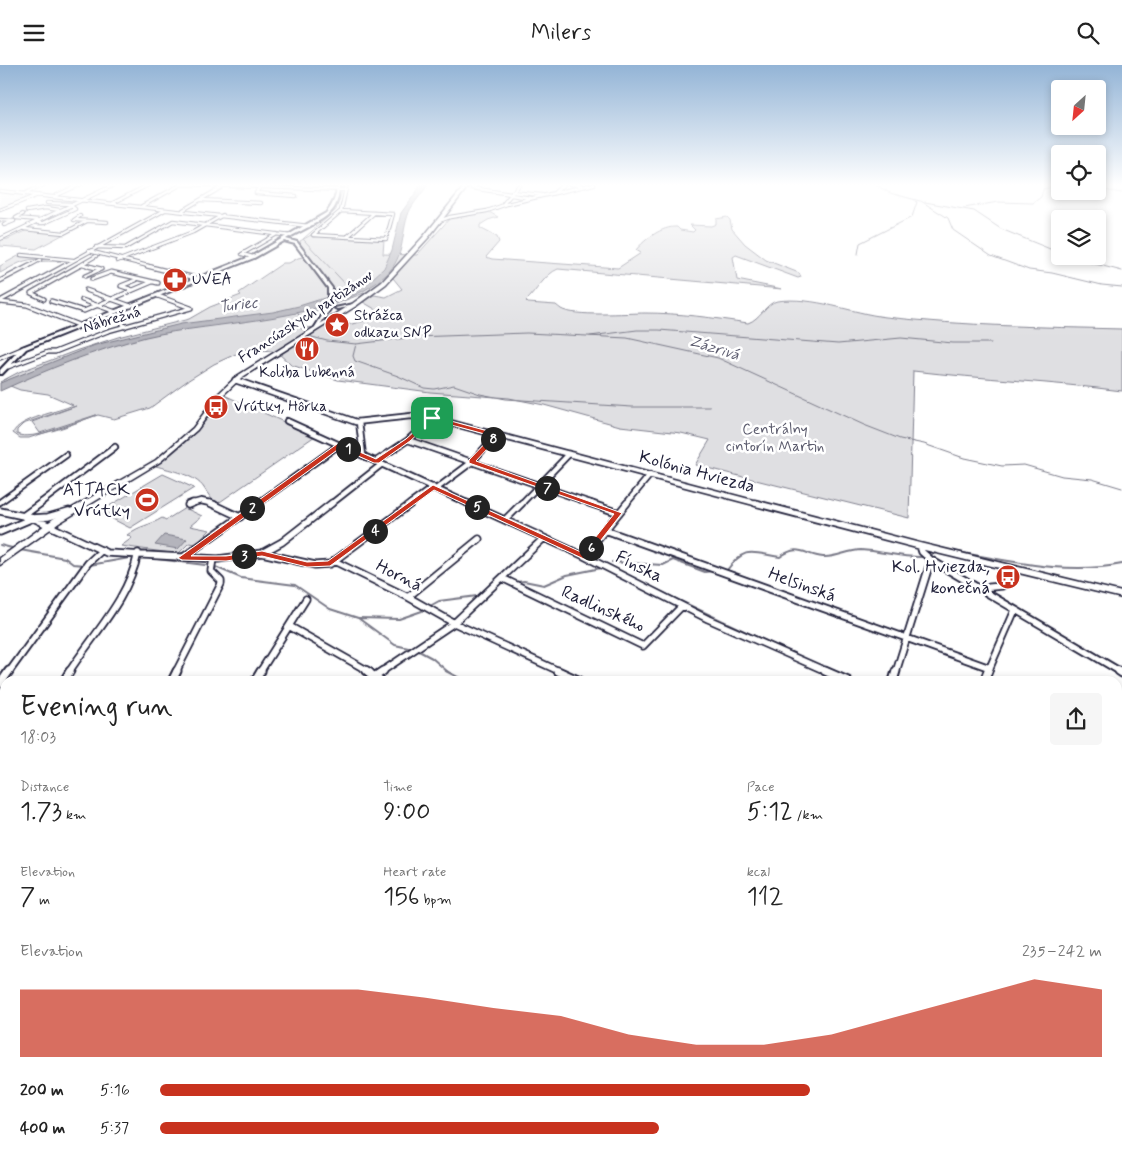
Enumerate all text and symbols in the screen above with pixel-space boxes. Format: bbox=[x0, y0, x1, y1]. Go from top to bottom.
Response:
icon: menu bbox=[20, 19, 48, 47]
text: Milers bbox=[531, 19, 591, 47]
icon: search bbox=[1074, 19, 1102, 47]
north arrow bbox=[1051, 80, 1106, 135]
map controls bbox=[1051, 80, 1106, 265]
button: locate bbox=[1051, 145, 1106, 200]
button: layers bbox=[1051, 210, 1106, 265]
street label: Francúzskych partizánov bbox=[235, 266, 377, 368]
pharmacy icon: UVEA bbox=[162, 267, 188, 293]
place label: UVEA bbox=[192, 270, 232, 290]
water label: Turiec bbox=[217, 292, 260, 318]
street label: Nábrežná bbox=[81, 302, 143, 338]
place label: Strážca odkazu SNP bbox=[354, 306, 432, 343]
place icon: Strážca odkazu SNP bbox=[324, 312, 350, 338]
water label: Zázrivá bbox=[686, 330, 742, 366]
restaurant icon: Koliba Lubenná bbox=[294, 336, 320, 362]
place label: Koliba Lubenná bbox=[259, 363, 355, 383]
bus stop icon: Vrútky, Hôrka bbox=[203, 394, 229, 420]
place label: Vrútky, Hôrka bbox=[234, 397, 327, 417]
pin bbox=[411, 397, 453, 439]
icon: arrive bbox=[418, 404, 446, 432]
park label: Centrálny cintorín Martin bbox=[726, 420, 824, 457]
pin: 8 bbox=[480, 427, 506, 451]
text: 8 bbox=[490, 430, 497, 448]
pin: 1 bbox=[336, 437, 360, 461]
text: 1 bbox=[345, 440, 352, 458]
street label: Kolónia Hviezda bbox=[636, 445, 758, 499]
pin: 7 bbox=[534, 475, 560, 501]
place label: ATTACK Vrútky bbox=[63, 478, 130, 523]
text: 7 bbox=[543, 479, 552, 497]
sports icon: ATTACK Vrútky bbox=[134, 487, 160, 513]
pin: 2 bbox=[240, 495, 264, 521]
pin: 5 bbox=[464, 495, 490, 519]
text: 5 bbox=[473, 498, 482, 516]
text: 2 bbox=[249, 499, 256, 517]
pin: 4 bbox=[362, 519, 388, 543]
text: 4 bbox=[371, 522, 380, 540]
pin: 6 bbox=[578, 535, 604, 561]
text: 6 bbox=[588, 539, 595, 557]
pin: 3 bbox=[232, 543, 256, 569]
street label: Fínska bbox=[611, 545, 667, 589]
text: 3 bbox=[241, 547, 248, 565]
street label: Horná bbox=[372, 554, 426, 598]
place label: Kol. Hviezda, konečná bbox=[892, 555, 990, 600]
street label: Helsinská bbox=[765, 562, 839, 608]
bus stop icon: Kol. Hviezda, konečná bbox=[995, 564, 1021, 590]
street label: Radlinského bbox=[557, 580, 649, 638]
text: Evening run bbox=[20, 689, 173, 726]
button: share bbox=[1050, 693, 1102, 745]
text: 18:03 bbox=[20, 727, 56, 748]
text: Distance bbox=[20, 778, 69, 796]
text: Time bbox=[383, 778, 413, 796]
text: Pace bbox=[747, 778, 775, 796]
text: 1.73 bbox=[20, 796, 62, 829]
text: 9:00 bbox=[383, 796, 431, 829]
text: 5:12 bbox=[747, 796, 793, 829]
text: km bbox=[62, 806, 86, 824]
text: /km bbox=[793, 806, 823, 824]
text: Elevation bbox=[20, 863, 75, 881]
text: Heart rate bbox=[383, 863, 446, 881]
text: kcal bbox=[747, 863, 770, 881]
text: 7 bbox=[20, 881, 35, 914]
text: 156 bbox=[383, 881, 420, 914]
text: 112 bbox=[747, 881, 783, 914]
text: m bbox=[35, 891, 50, 909]
text: bpm bbox=[420, 891, 452, 909]
text: Elevation bbox=[20, 941, 83, 962]
text: 235–242 m bbox=[1022, 941, 1102, 962]
text: 200 m bbox=[20, 1080, 64, 1101]
text: 5:16 bbox=[100, 1080, 130, 1101]
text: 400 m bbox=[20, 1118, 65, 1139]
text: 5:37 bbox=[100, 1118, 129, 1139]

